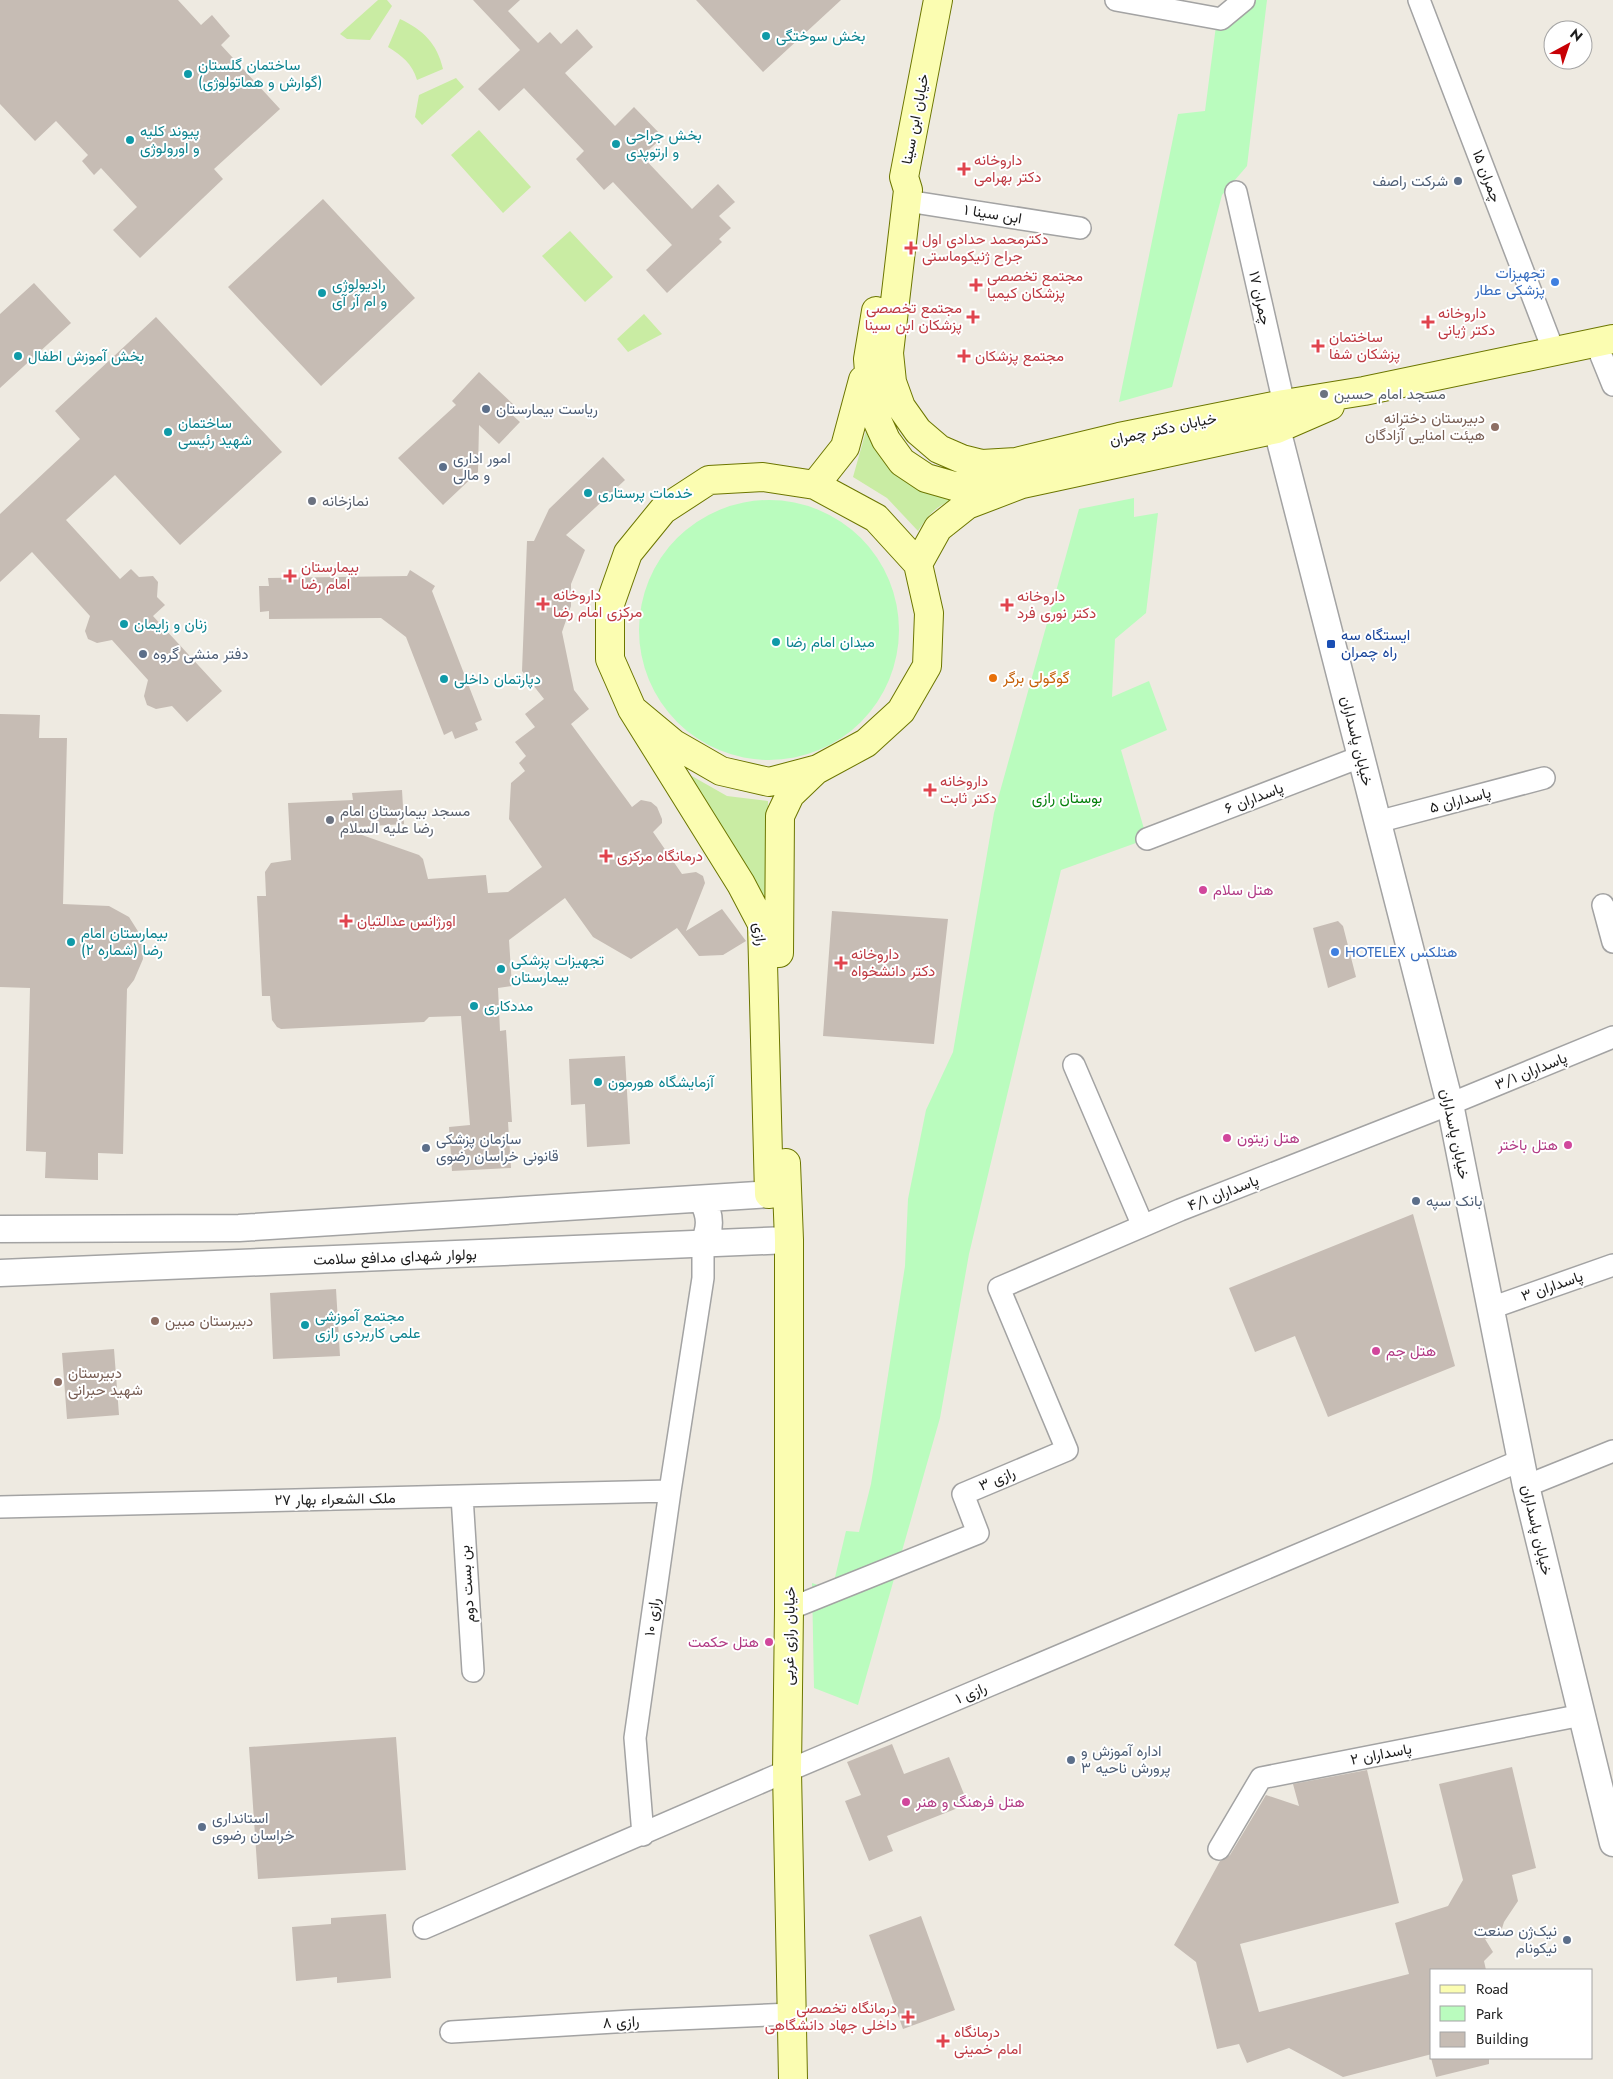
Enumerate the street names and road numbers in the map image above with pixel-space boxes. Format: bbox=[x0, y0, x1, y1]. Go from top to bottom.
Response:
street label: خیابان ابن سینا bbox=[895, 72, 935, 166]
street label: چمران ۱۵ bbox=[1467, 147, 1507, 205]
street label: ابن سینا ۱ bbox=[962, 199, 1024, 229]
street label: چمران ۱۷ bbox=[1243, 269, 1277, 327]
street label: خیابان دکتر چمران bbox=[1107, 407, 1219, 451]
street label: خیابان پاسداران bbox=[1335, 694, 1379, 788]
street label: پاسداران ۶ bbox=[1221, 777, 1287, 819]
street label: پاسداران ۵ bbox=[1427, 781, 1493, 819]
street label: رازی bbox=[747, 921, 773, 947]
street label: پاسداران ۳/۱ bbox=[1492, 1047, 1570, 1095]
street label: خیابان پاسداران bbox=[1435, 1087, 1475, 1181]
street label: پاسداران ۴/۱ bbox=[1184, 1169, 1262, 1217]
street label: بولوار شهدای مدافع سلامت bbox=[313, 1243, 477, 1271]
street label: پاسداران ۳ bbox=[1518, 1265, 1586, 1307]
street label: رازی ۳ bbox=[975, 1462, 1019, 1496]
street label: خیابان پاسداران bbox=[1516, 1483, 1558, 1577]
street label: ملک الشعراء بهار ۲۷ bbox=[274, 1487, 396, 1511]
street label: بن بست دوم bbox=[453, 1544, 481, 1624]
street label: خیابان رازی غربی bbox=[777, 1586, 801, 1686]
street label: رازی ۱۰ bbox=[638, 1596, 666, 1638]
street label: رازی ۱ bbox=[952, 1677, 990, 1709]
street label: پاسداران ۲ bbox=[1348, 1737, 1414, 1771]
street label: رازی ۸ bbox=[602, 2010, 640, 2034]

